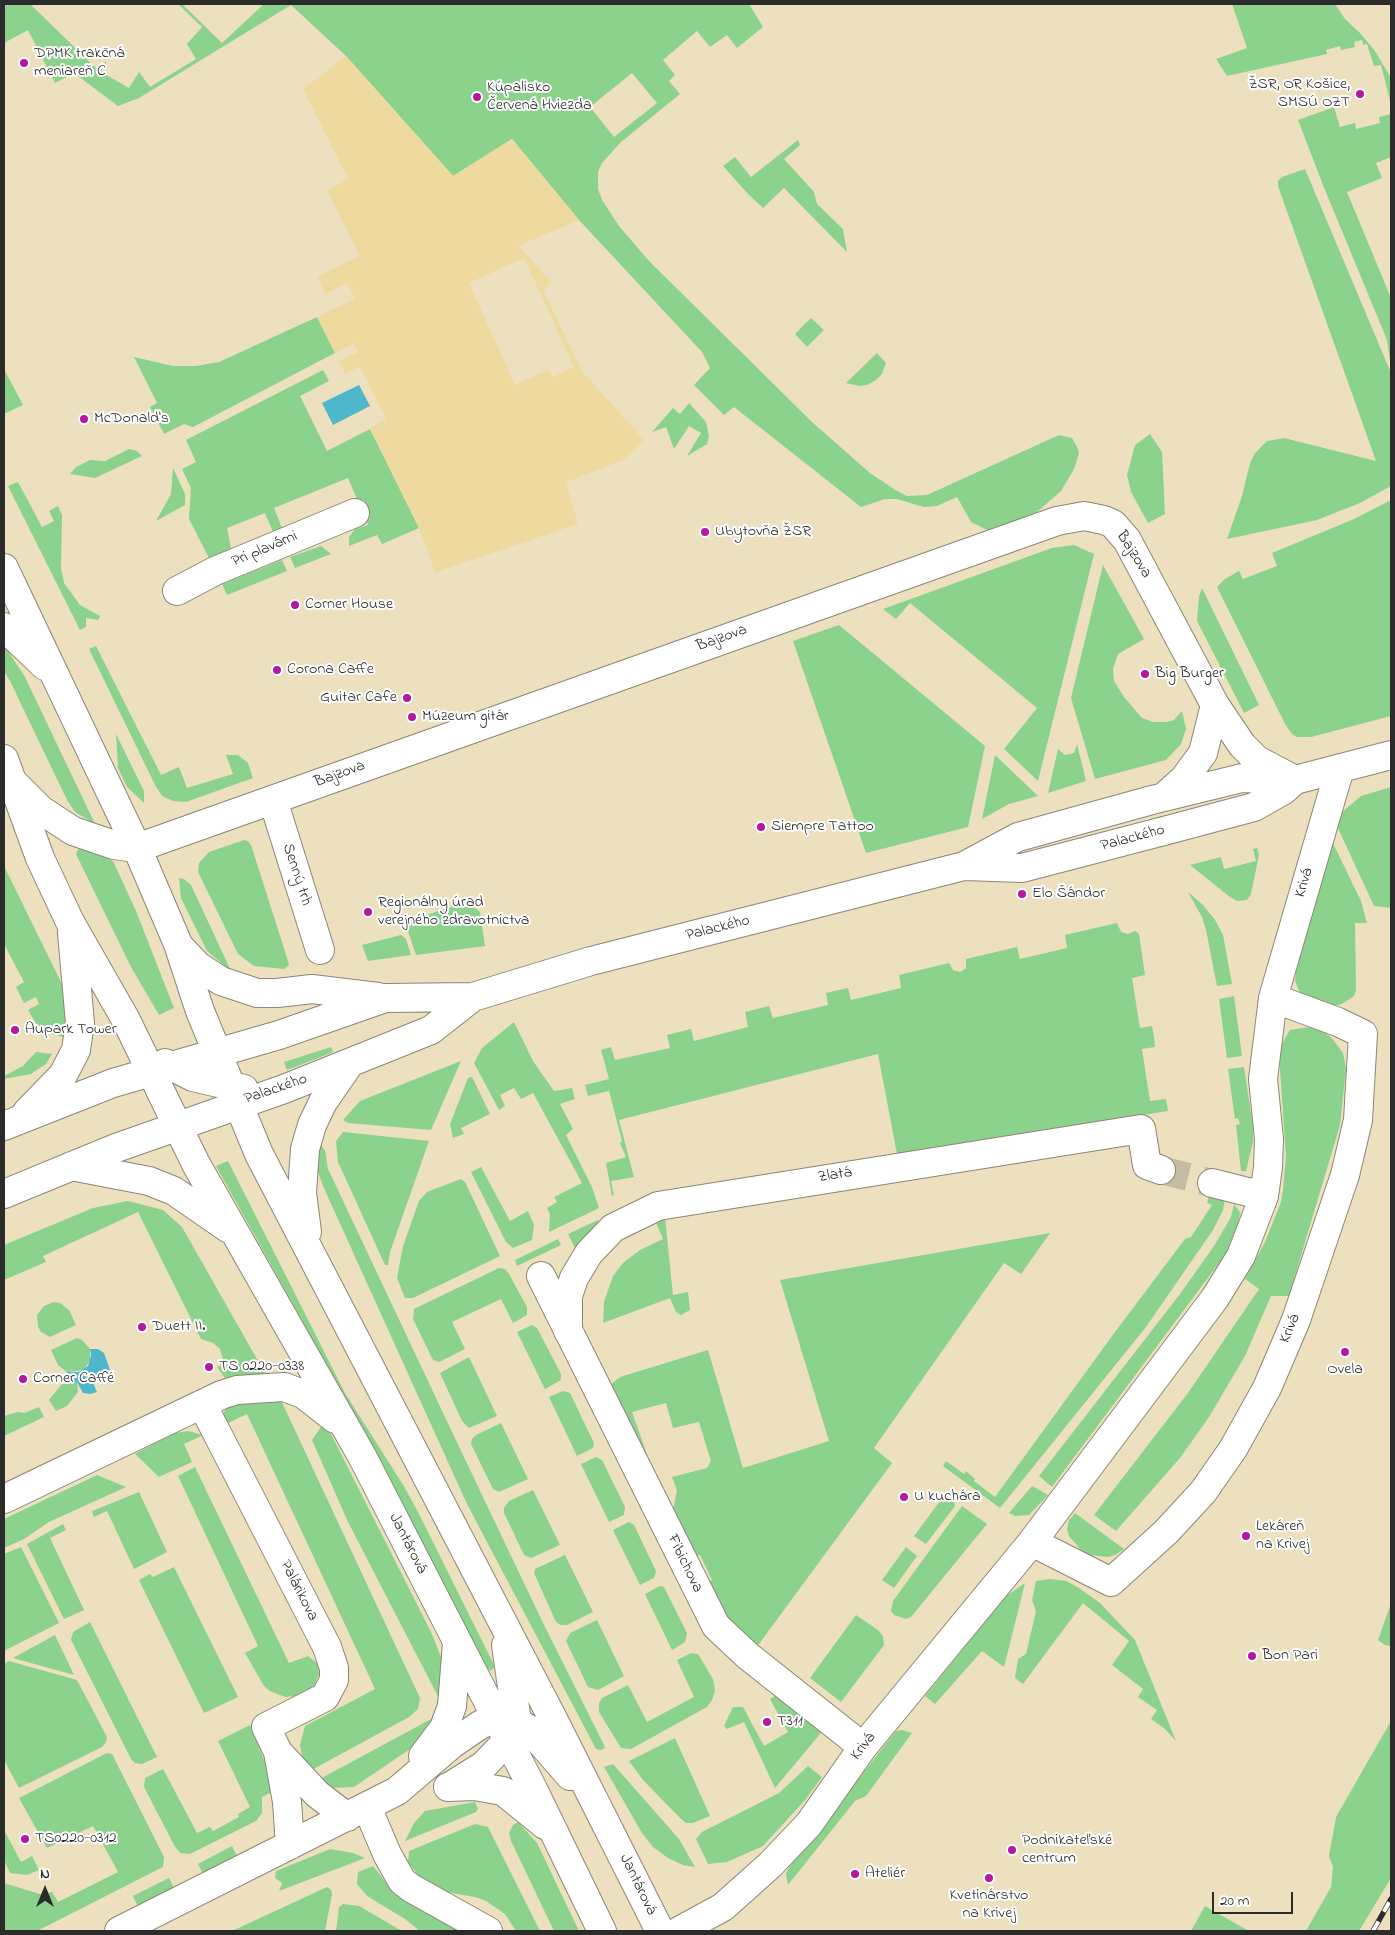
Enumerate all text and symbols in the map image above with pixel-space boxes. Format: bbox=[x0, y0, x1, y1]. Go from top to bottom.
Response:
place label: DPMK trakčná meniareň C bbox=[34, 44, 125, 82]
marker: DPMK trakčná meniareň C bbox=[18, 57, 30, 69]
place label: ŽSR, OR Košice, SMSÚ OZT bbox=[1249, 75, 1350, 113]
place label: Kúpalisko Červená Hviezda bbox=[487, 78, 592, 116]
marker: ŽSR, OR Košice, SMSÚ OZT bbox=[1354, 88, 1366, 100]
marker: Kúpalisko Červená Hviezda bbox=[471, 91, 483, 103]
place label: McDonald's bbox=[94, 409, 169, 429]
marker: McDonald's bbox=[78, 413, 90, 425]
place label: Ubytovňa ŽSR bbox=[715, 522, 811, 542]
marker: Ubytovňa ŽSR bbox=[699, 526, 711, 538]
street label: Pri plavárni bbox=[229, 528, 301, 572]
street label: Bajzova bbox=[1111, 528, 1155, 582]
place label: Corner House bbox=[305, 595, 393, 615]
marker: Corner House bbox=[289, 599, 301, 611]
street label: Bajzova bbox=[694, 621, 750, 657]
place label: Corona Caffe bbox=[287, 660, 374, 680]
marker: Corona Caffe bbox=[271, 664, 283, 676]
place label: Big Burger bbox=[1155, 664, 1224, 684]
marker: Big Burger bbox=[1139, 668, 1151, 680]
place label: Guitar Cafe bbox=[320, 688, 397, 708]
marker: Guitar Cafe bbox=[401, 692, 413, 704]
place label: Múzeum gitár bbox=[422, 707, 509, 727]
marker: Múzeum gitár bbox=[406, 711, 418, 723]
street label: Bajzova bbox=[312, 757, 368, 793]
place label: Siempre Tattoo bbox=[771, 817, 874, 837]
marker: Siempre Tattoo bbox=[755, 821, 767, 833]
street label: Palackého bbox=[1099, 821, 1167, 857]
street label: Senný trh bbox=[277, 842, 315, 908]
street label: Krivá bbox=[1292, 866, 1318, 900]
place label: Elo Šándor bbox=[1032, 884, 1105, 904]
marker: Elo Šándor bbox=[1016, 888, 1028, 900]
place label: Regionálny úrad verejného zdravotníctva bbox=[378, 893, 529, 931]
marker: Regionálny úrad verejného zdravotníctva bbox=[362, 906, 374, 918]
street label: Palackého bbox=[684, 912, 752, 946]
place label: Aupark Tower bbox=[25, 1020, 117, 1040]
marker: Aupark Tower bbox=[9, 1024, 21, 1036]
street label: Palackého bbox=[242, 1070, 310, 1110]
street label: Zlatá bbox=[817, 1164, 853, 1188]
street label: Krivá bbox=[1277, 1312, 1305, 1346]
place label: Duett II. bbox=[152, 1317, 206, 1337]
marker: Duett II. bbox=[136, 1321, 148, 1333]
marker: Ovela bbox=[1339, 1346, 1351, 1358]
place label: TS 0220-0338 bbox=[219, 1357, 304, 1377]
place label: Ovela bbox=[1327, 1360, 1363, 1380]
marker: TS 0220-0338 bbox=[203, 1361, 215, 1373]
place label: Corner Caffé bbox=[33, 1369, 114, 1389]
marker: Corner Caffé bbox=[17, 1373, 29, 1385]
place label: U kuchára bbox=[914, 1487, 981, 1507]
marker: U kuchára bbox=[898, 1491, 910, 1503]
street label: Jantárová bbox=[384, 1511, 430, 1577]
place label: Lekáreň na Krivej bbox=[1256, 1517, 1309, 1555]
marker: Lekáreň na Krivej bbox=[1240, 1530, 1252, 1542]
street label: Fibichova bbox=[662, 1532, 706, 1596]
street label: Palárikova bbox=[275, 1557, 321, 1625]
place label: Bon Pari bbox=[1262, 1646, 1318, 1666]
marker: Bon Pari bbox=[1246, 1650, 1258, 1662]
place label: T311 bbox=[777, 1712, 803, 1732]
marker: T311 bbox=[761, 1716, 773, 1728]
street label: Krivá bbox=[847, 1729, 881, 1765]
place label: TS0220-0312 bbox=[35, 1829, 117, 1849]
place label: Podnikateľské centrum bbox=[1022, 1831, 1112, 1869]
marker: TS0220-0312 bbox=[19, 1833, 31, 1845]
marker: Podnikateľské centrum bbox=[1006, 1844, 1018, 1856]
street label: Jantárová bbox=[614, 1851, 660, 1919]
text: N bbox=[40, 1864, 50, 1885]
place label: Ateliér bbox=[865, 1864, 905, 1884]
north arrow bbox=[20, 1865, 70, 1915]
marker: Ateliér bbox=[849, 1868, 861, 1880]
marker: Kvetinárstvo na Krivej bbox=[983, 1872, 995, 1884]
scale bar bbox=[1215, 1882, 1296, 1914]
place label: Kvetinárstvo na Krivej bbox=[950, 1886, 1028, 1924]
text: 20 m bbox=[1220, 1890, 1249, 1912]

